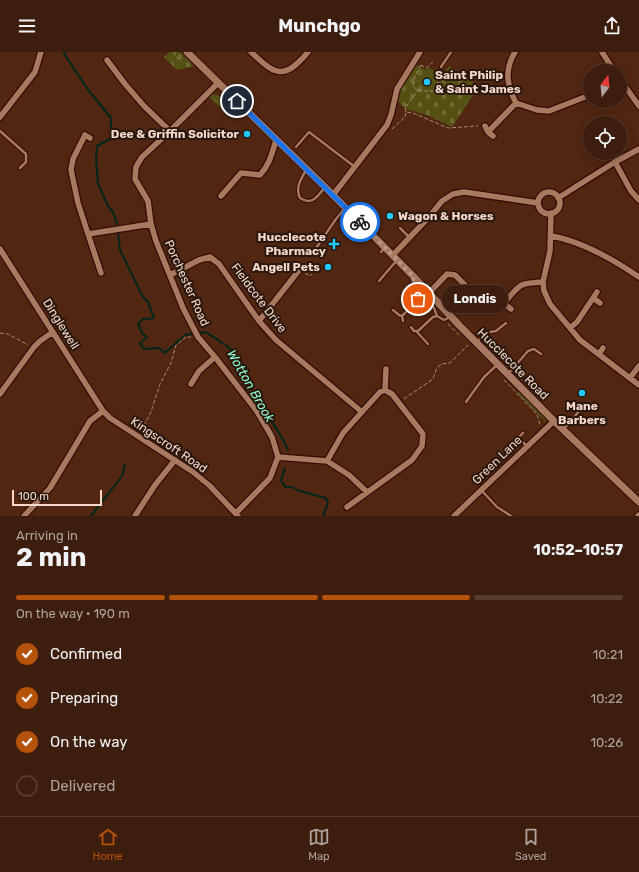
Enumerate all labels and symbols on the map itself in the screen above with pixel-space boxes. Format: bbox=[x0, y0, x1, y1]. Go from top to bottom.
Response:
north arrow bbox=[583, 64, 627, 108]
place label: Saint Philip & Saint James bbox=[435, 68, 521, 96]
marker: Saint Philip & Saint James bbox=[422, 77, 432, 87]
pin bbox=[220, 84, 254, 118]
place label: Dee & Griffin Solicitor bbox=[111, 127, 240, 141]
marker: Dee & Griffin Solicitor bbox=[242, 129, 252, 139]
courier bbox=[340, 202, 380, 242]
place label: Wagon & Horses bbox=[398, 209, 494, 223]
marker: Wagon & Horses bbox=[385, 211, 395, 221]
place label: Hucclecote Pharmacy bbox=[258, 230, 326, 258]
street label: Porchester Road bbox=[162, 238, 212, 328]
marker: Hucclecote Pharmacy bbox=[329, 239, 339, 249]
street label: Fieldcote Drive bbox=[228, 260, 290, 336]
place label: Angell Pets bbox=[252, 260, 320, 274]
marker: Angell Pets bbox=[323, 262, 333, 272]
pin bbox=[401, 282, 435, 316]
callout: Londis bbox=[442, 285, 508, 313]
street label: Dinglewell bbox=[40, 296, 82, 352]
street label: Hucclecote Road bbox=[474, 325, 552, 403]
water label: Wotton Brook bbox=[224, 347, 278, 425]
marker: Mane Barbers bbox=[577, 388, 587, 398]
place label: Mane Barbers bbox=[558, 399, 606, 427]
street label: Kingscroft Road bbox=[128, 414, 210, 476]
street label: Green Lane bbox=[469, 433, 525, 487]
scale bar bbox=[12, 488, 102, 507]

